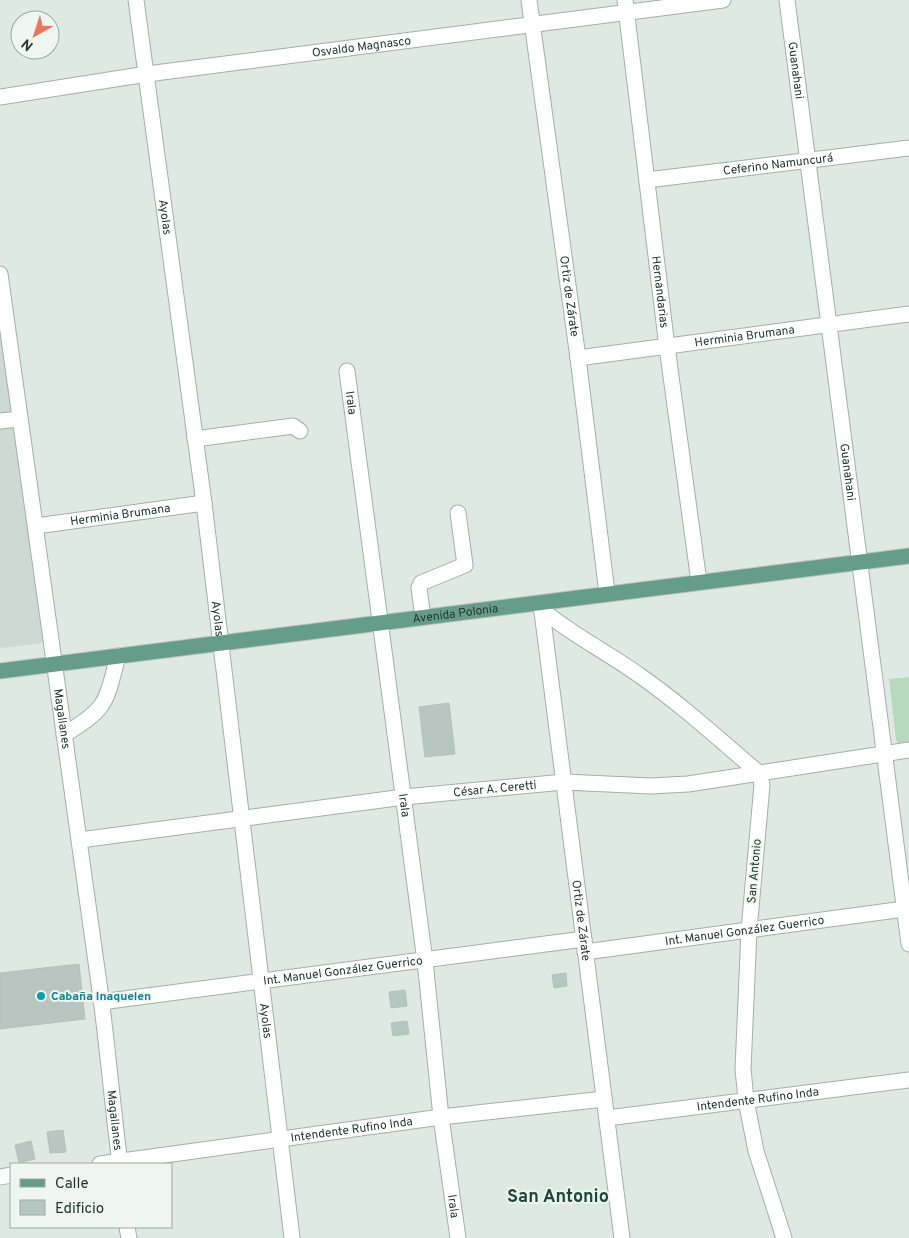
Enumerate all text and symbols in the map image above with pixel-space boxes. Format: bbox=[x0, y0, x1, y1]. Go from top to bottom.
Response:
north arrow bbox=[10, 10, 60, 60]
street label: Osvaldo Magnasco bbox=[311, 33, 412, 62]
text: N bbox=[19, 34, 37, 54]
street label: Guanahani bbox=[783, 41, 807, 100]
street label: Ceferino Namuncurá bbox=[722, 150, 834, 180]
street label: Ayolas bbox=[154, 198, 175, 236]
street label: Ortiz de Zárate bbox=[555, 255, 582, 338]
street label: Hernandarias bbox=[647, 255, 672, 329]
street label: Herminia Brumana bbox=[694, 322, 796, 351]
street label: Irala bbox=[341, 390, 360, 416]
street label: Guanahani bbox=[835, 442, 859, 502]
street label: Herminia Brumana bbox=[69, 501, 171, 530]
street label: Ayolas bbox=[207, 600, 227, 637]
street label: Avenida Polonia bbox=[412, 601, 499, 628]
street label: Magallanes bbox=[49, 688, 73, 750]
street label: César A. Ceretti bbox=[452, 778, 537, 801]
street label: Irala bbox=[394, 793, 413, 818]
street label: San Antonio bbox=[744, 838, 766, 904]
street label: Ortiz de Zárate bbox=[567, 879, 594, 962]
street label: Int. Manuel González Guerrico bbox=[664, 913, 826, 950]
street label: Int. Manuel González Guerrico bbox=[262, 953, 424, 990]
place label: Cabaña Inaquelen bbox=[51, 989, 151, 1005]
marker: Cabaña Inaquelen bbox=[35, 990, 47, 1002]
street label: Ayolas bbox=[255, 1002, 275, 1040]
street label: Intendente Rufino Inda bbox=[696, 1084, 820, 1116]
street label: Magallanes bbox=[103, 1089, 125, 1151]
street label: Intendente Rufino Inda bbox=[290, 1114, 414, 1147]
legend bbox=[10, 1163, 172, 1228]
text: Calle bbox=[55, 1175, 89, 1194]
district label: San Antonio bbox=[507, 1186, 609, 1209]
street label: Irala bbox=[443, 1194, 462, 1219]
text: Edificio bbox=[55, 1200, 104, 1219]

